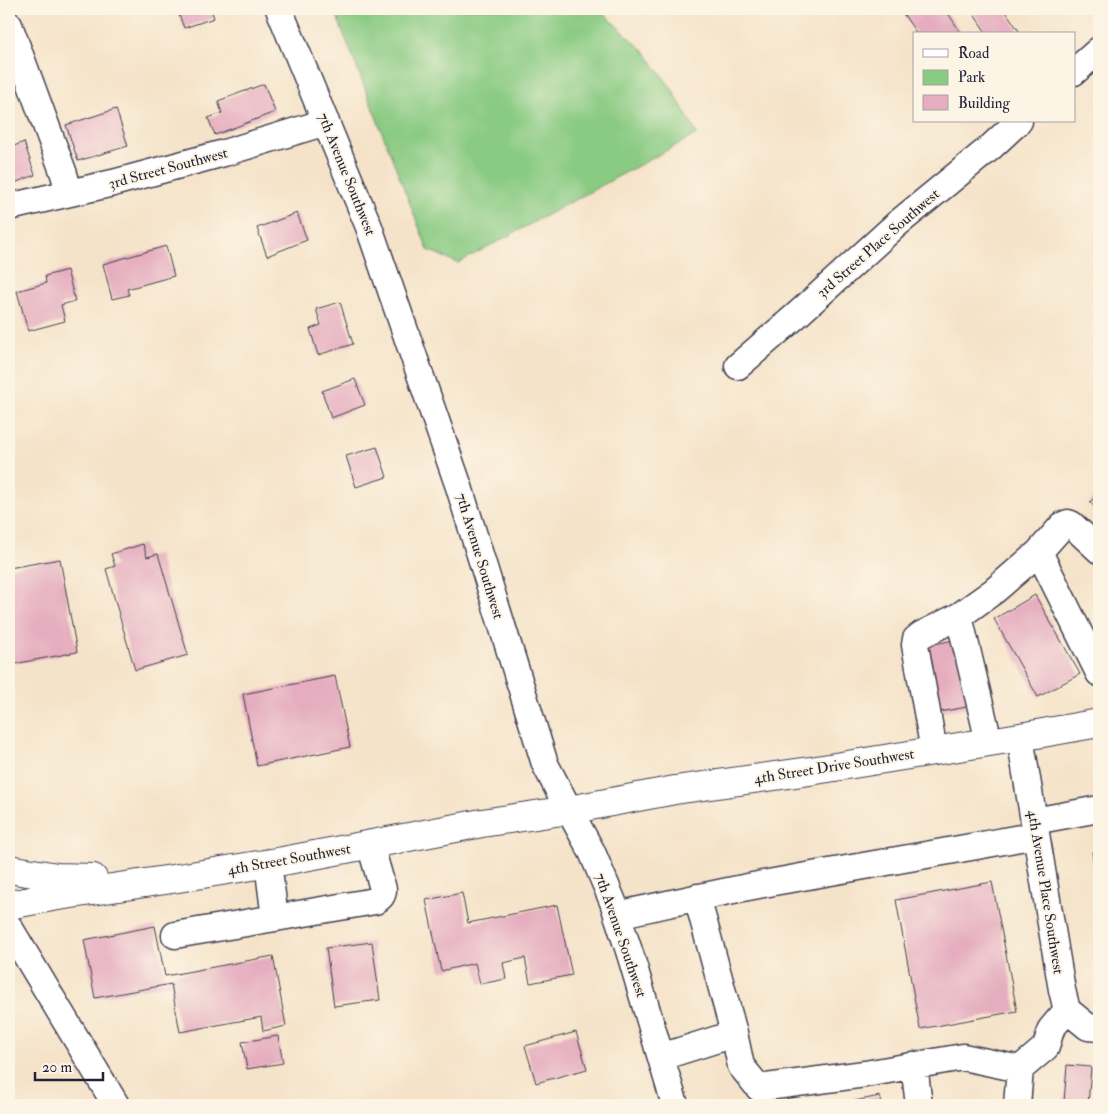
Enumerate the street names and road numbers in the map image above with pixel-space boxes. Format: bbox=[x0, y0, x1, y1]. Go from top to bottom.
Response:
street label: 7th Avenue Southwest bbox=[313, 110, 380, 238]
street label: 3rd Street Southwest bbox=[107, 143, 230, 193]
street label: 3rd Street Place Southwest bbox=[813, 185, 944, 302]
street label: 7th Avenue Southwest bbox=[451, 491, 508, 621]
street label: 4th Street Drive Southwest bbox=[753, 744, 916, 789]
street label: 4th Avenue Place Southwest bbox=[1023, 809, 1068, 976]
street label: 4th Street Southwest bbox=[226, 839, 352, 880]
street label: 7th Avenue Southwest bbox=[590, 870, 651, 1000]

